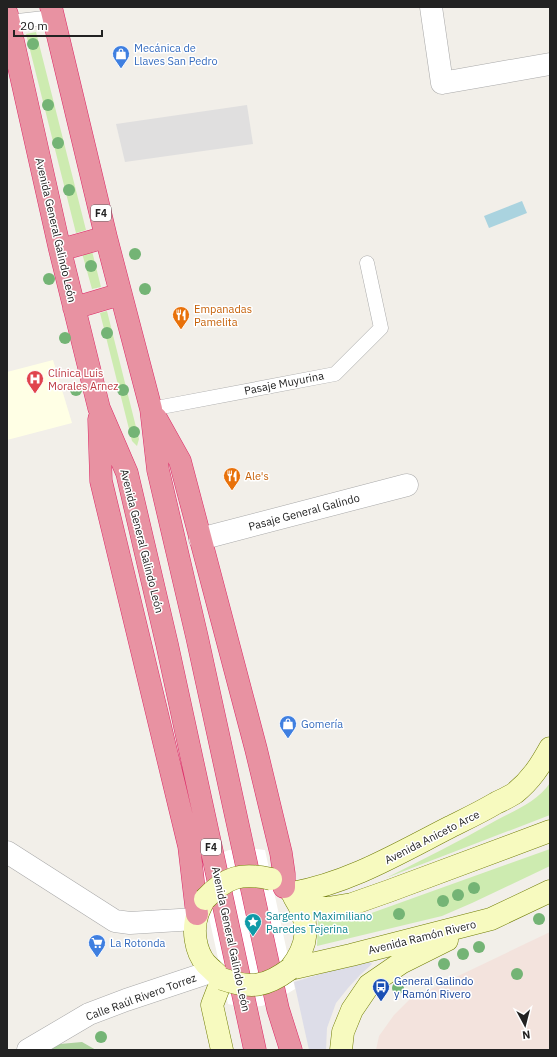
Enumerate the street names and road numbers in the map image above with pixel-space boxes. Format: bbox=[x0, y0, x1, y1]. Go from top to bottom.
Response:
street label: Avenida General Galindo León bbox=[33, 156, 79, 304]
road number: F4 bbox=[91, 205, 111, 221]
street label: Pasaje Muyurina bbox=[243, 368, 325, 398]
street label: Avenida General Galindo León bbox=[117, 468, 167, 614]
street label: Pasaje General Galindo bbox=[247, 490, 361, 534]
street label: Avenida Aniceto Arce bbox=[382, 807, 482, 867]
road number: F4 bbox=[201, 839, 221, 855]
street label: Avenida General Galindo León bbox=[209, 865, 253, 1013]
street label: Avenida Ramón Rivero bbox=[367, 917, 477, 957]
street label: Calle Raúl Rivero Torrez bbox=[84, 970, 198, 1024]

